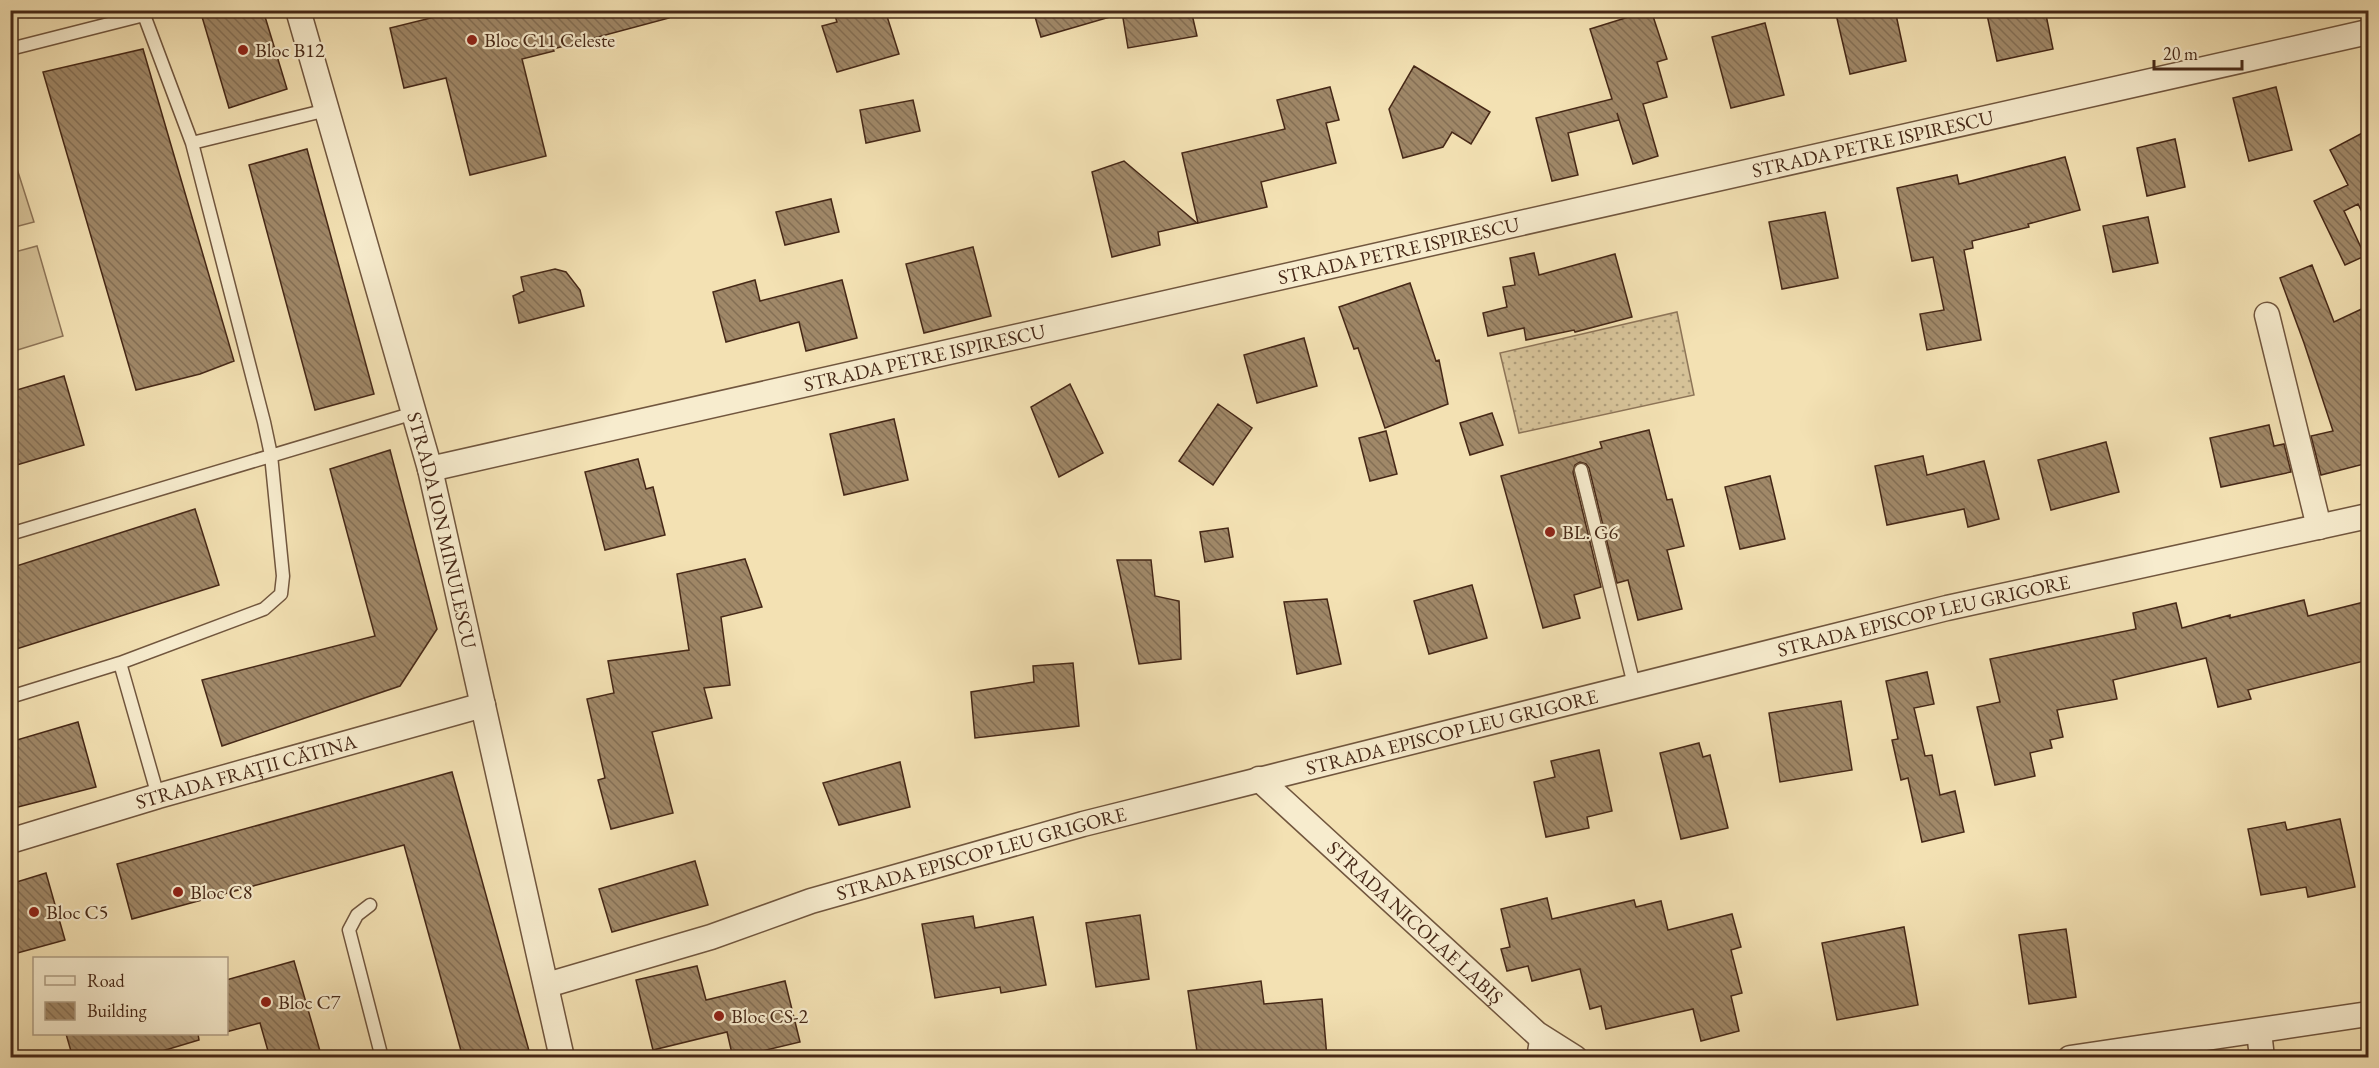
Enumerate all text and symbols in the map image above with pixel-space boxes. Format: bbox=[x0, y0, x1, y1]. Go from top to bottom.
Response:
place label: Bloc C11 Celeste bbox=[484, 27, 615, 53]
marker: Bloc C11 Celeste bbox=[465, 33, 479, 47]
scale bar bbox=[2154, 33, 2242, 71]
place label: Bloc B12 bbox=[255, 37, 325, 63]
text: 20 m bbox=[2163, 42, 2198, 65]
marker: Bloc B12 bbox=[236, 43, 250, 57]
street label: STRADA PETRE ISPIRESCU bbox=[1749, 104, 1996, 184]
street label: STRADA PETRE ISPIRESCU bbox=[1275, 211, 1522, 290]
street label: STRADA PETRE ISPIRESCU bbox=[801, 318, 1048, 397]
street label: STRADA ION MINULESCU bbox=[401, 409, 483, 651]
place label: BL. G6 bbox=[1562, 519, 1619, 545]
marker: BL. G6 bbox=[1543, 525, 1557, 539]
street label: STRADA EPISCOP LEU GRIGORE bbox=[1775, 569, 2072, 663]
street label: STRADA EPISCOP LEU GRIGORE bbox=[1303, 683, 1600, 781]
street label: STRADA FRAȚII CĂTINA bbox=[132, 728, 360, 815]
street label: STRADA EPISCOP LEU GRIGORE bbox=[833, 801, 1129, 906]
street label: STRADA NICOLAE LABIȘ bbox=[1322, 835, 1509, 1010]
place label: Bloc C8 bbox=[190, 879, 252, 905]
marker: Bloc C8 bbox=[171, 885, 185, 899]
place label: Bloc C5 bbox=[46, 899, 108, 925]
marker: Bloc C5 bbox=[27, 905, 41, 919]
legend bbox=[33, 957, 228, 1035]
text: Road bbox=[87, 969, 126, 992]
place label: Bloc C7 bbox=[278, 989, 341, 1015]
marker: Bloc C7 bbox=[259, 995, 273, 1009]
text: Building bbox=[87, 999, 147, 1022]
place label: Bloc CS-2 bbox=[731, 1003, 809, 1029]
marker: Bloc CS-2 bbox=[712, 1009, 726, 1023]

